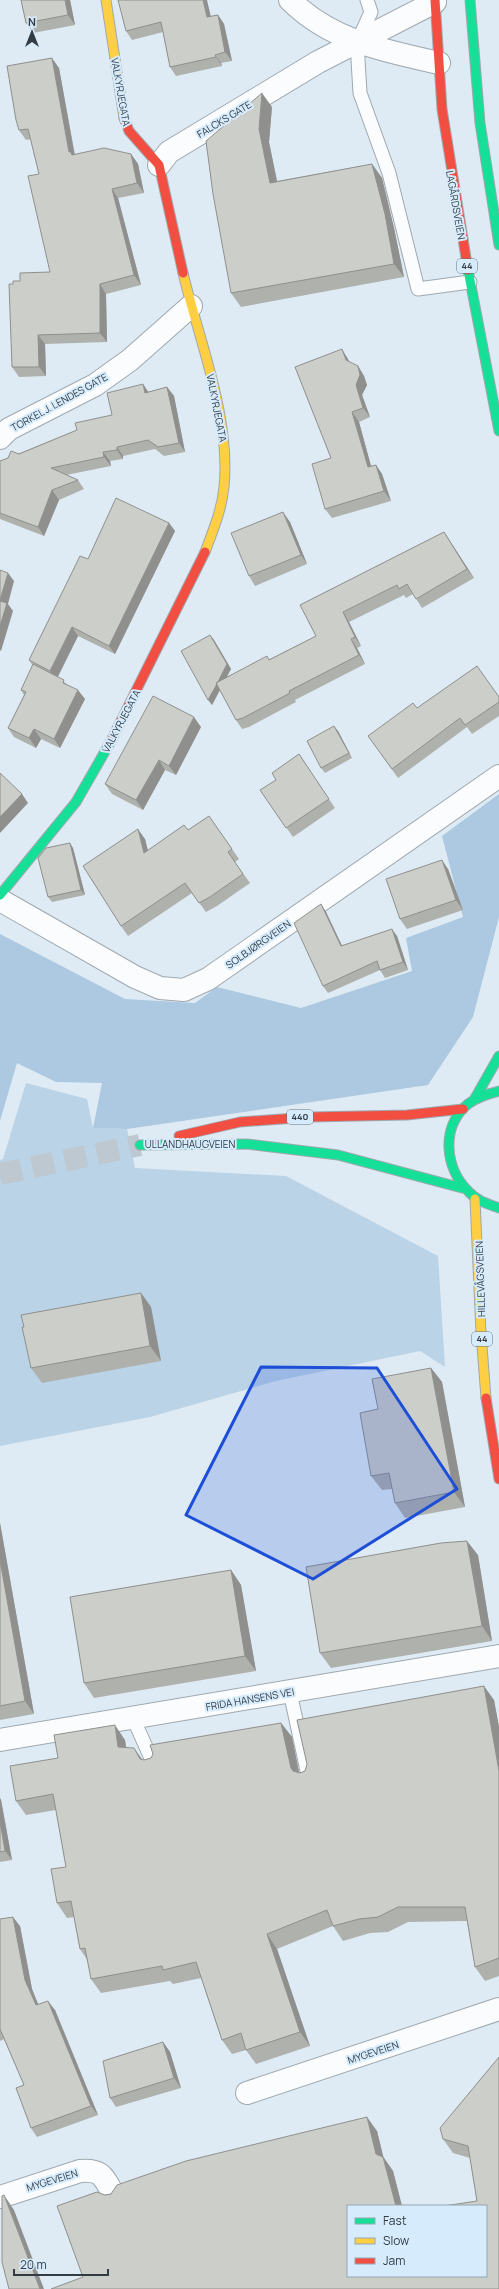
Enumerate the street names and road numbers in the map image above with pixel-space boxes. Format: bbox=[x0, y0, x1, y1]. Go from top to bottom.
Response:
street label: VALKYRJEGATA bbox=[108, 57, 134, 128]
street label: FALCKS GATE bbox=[194, 97, 254, 141]
street label: LAGÅRDSVEIEN bbox=[443, 169, 469, 241]
road number: 44 bbox=[457, 259, 477, 273]
street label: TORKEL J. LENDES GATE bbox=[8, 369, 110, 434]
street label: VALKYRJEGATA bbox=[204, 373, 231, 444]
street label: VALKYRJEGATA bbox=[99, 687, 144, 755]
street label: SOLBJØRGVEIEN bbox=[223, 916, 293, 972]
road number: 440 bbox=[287, 1110, 313, 1124]
street label: ULLANDHAUGVEIEN bbox=[145, 1137, 235, 1151]
street label: HILLEVÅGSVEIEN bbox=[472, 1241, 488, 1317]
road number: 44 bbox=[472, 1332, 492, 1346]
street label: FRIDA HANSENS VEI bbox=[205, 1684, 295, 1714]
street label: MYGEVEIEN bbox=[346, 2037, 400, 2067]
street label: MYGEVEIEN bbox=[25, 2166, 80, 2194]

